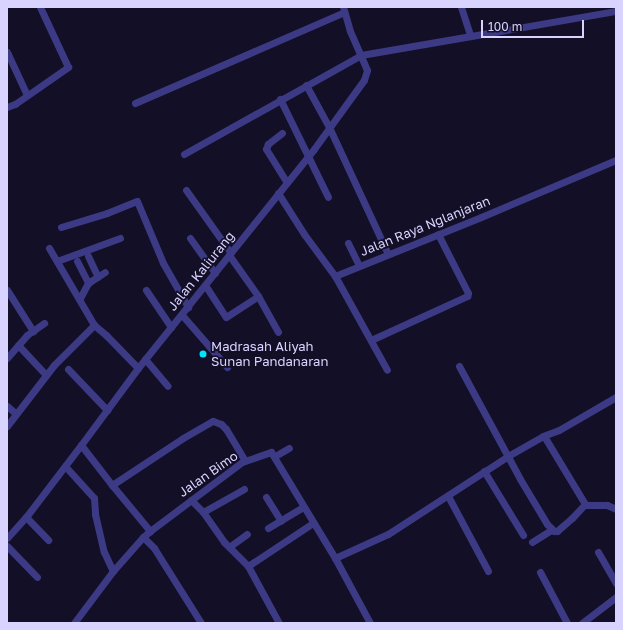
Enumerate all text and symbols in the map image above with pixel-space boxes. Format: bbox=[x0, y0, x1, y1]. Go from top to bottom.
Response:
scale bar bbox=[483, 12, 586, 38]
text: 100 m bbox=[488, 19, 522, 34]
street label: Jalan Raya Nglanjaran bbox=[358, 193, 492, 259]
street label: Jalan Kaliurang bbox=[164, 228, 238, 314]
place label: Madrasah Aliyah Sunan Pandanaran bbox=[211, 339, 328, 370]
marker: Madrasah Aliyah Sunan Pandanaran bbox=[198, 349, 208, 359]
street label: Jalan Bimo bbox=[175, 448, 241, 500]

